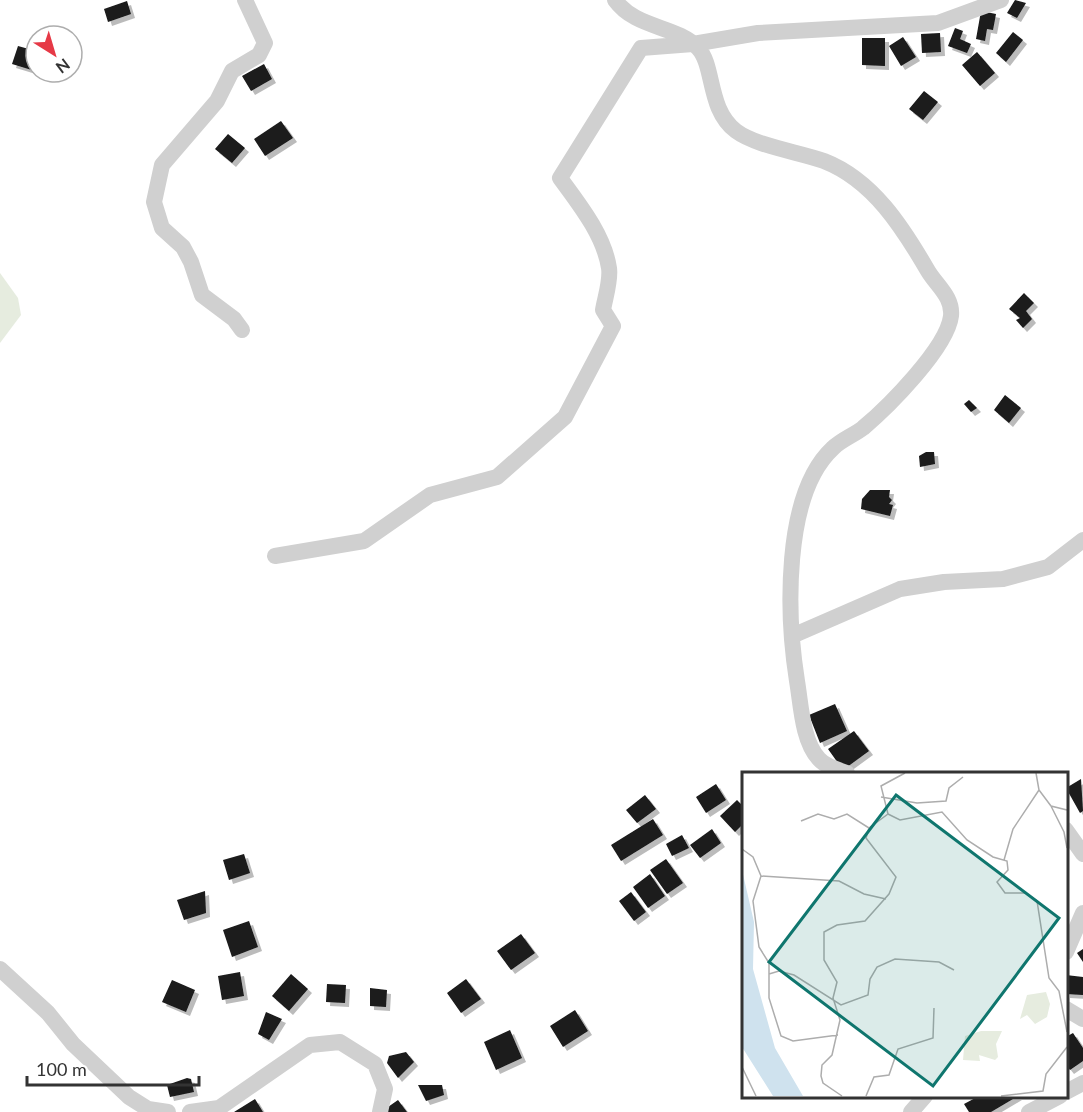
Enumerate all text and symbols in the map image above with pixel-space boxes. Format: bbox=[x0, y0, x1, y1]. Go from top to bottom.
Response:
north arrow bbox=[24, 24, 84, 84]
text: N bbox=[53, 55, 74, 78]
inset map bbox=[742, 772, 1068, 1097]
scale bar bbox=[27, 1049, 200, 1087]
text: 100 m bbox=[36, 1058, 87, 1080]

